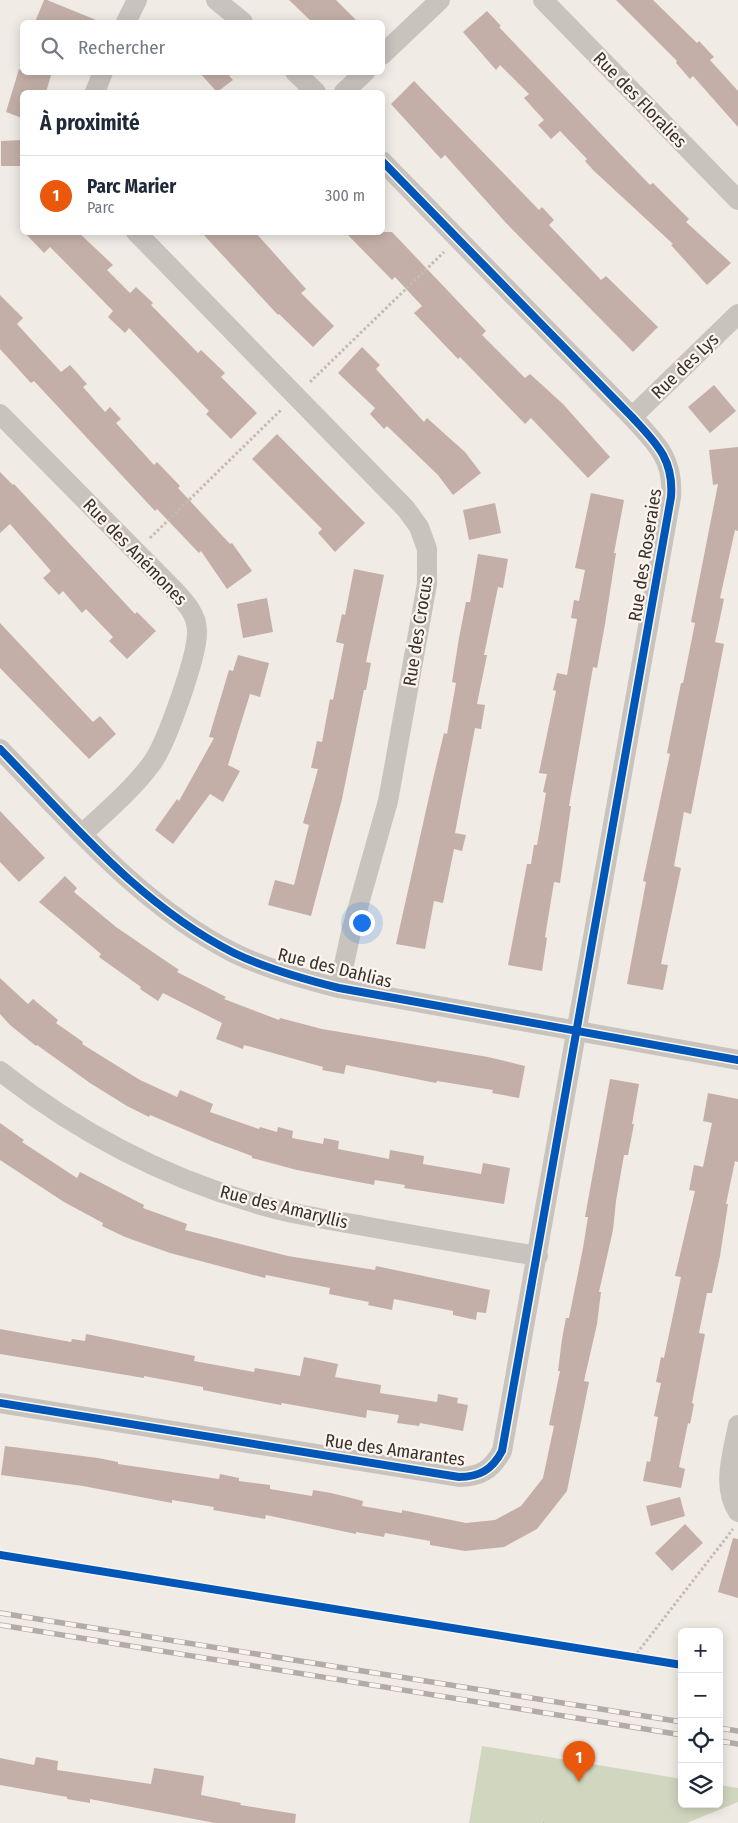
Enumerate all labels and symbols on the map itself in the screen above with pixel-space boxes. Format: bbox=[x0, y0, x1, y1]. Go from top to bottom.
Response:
street label: Rue des Floralies bbox=[589, 47, 691, 153]
street label: Rue des Lys bbox=[647, 328, 724, 404]
street label: Rue des Roseraies bbox=[624, 487, 666, 623]
street label: Rue des Anémones bbox=[78, 494, 192, 610]
street label: Rue des Crocus bbox=[398, 574, 438, 688]
your location bbox=[349, 910, 375, 936]
street label: Rue des Dahlias bbox=[276, 943, 395, 993]
street label: Rue des Amaryllis bbox=[218, 1180, 351, 1234]
street label: Rue des Amarantes bbox=[324, 1429, 467, 1471]
pin: 1 bbox=[563, 1741, 595, 1782]

